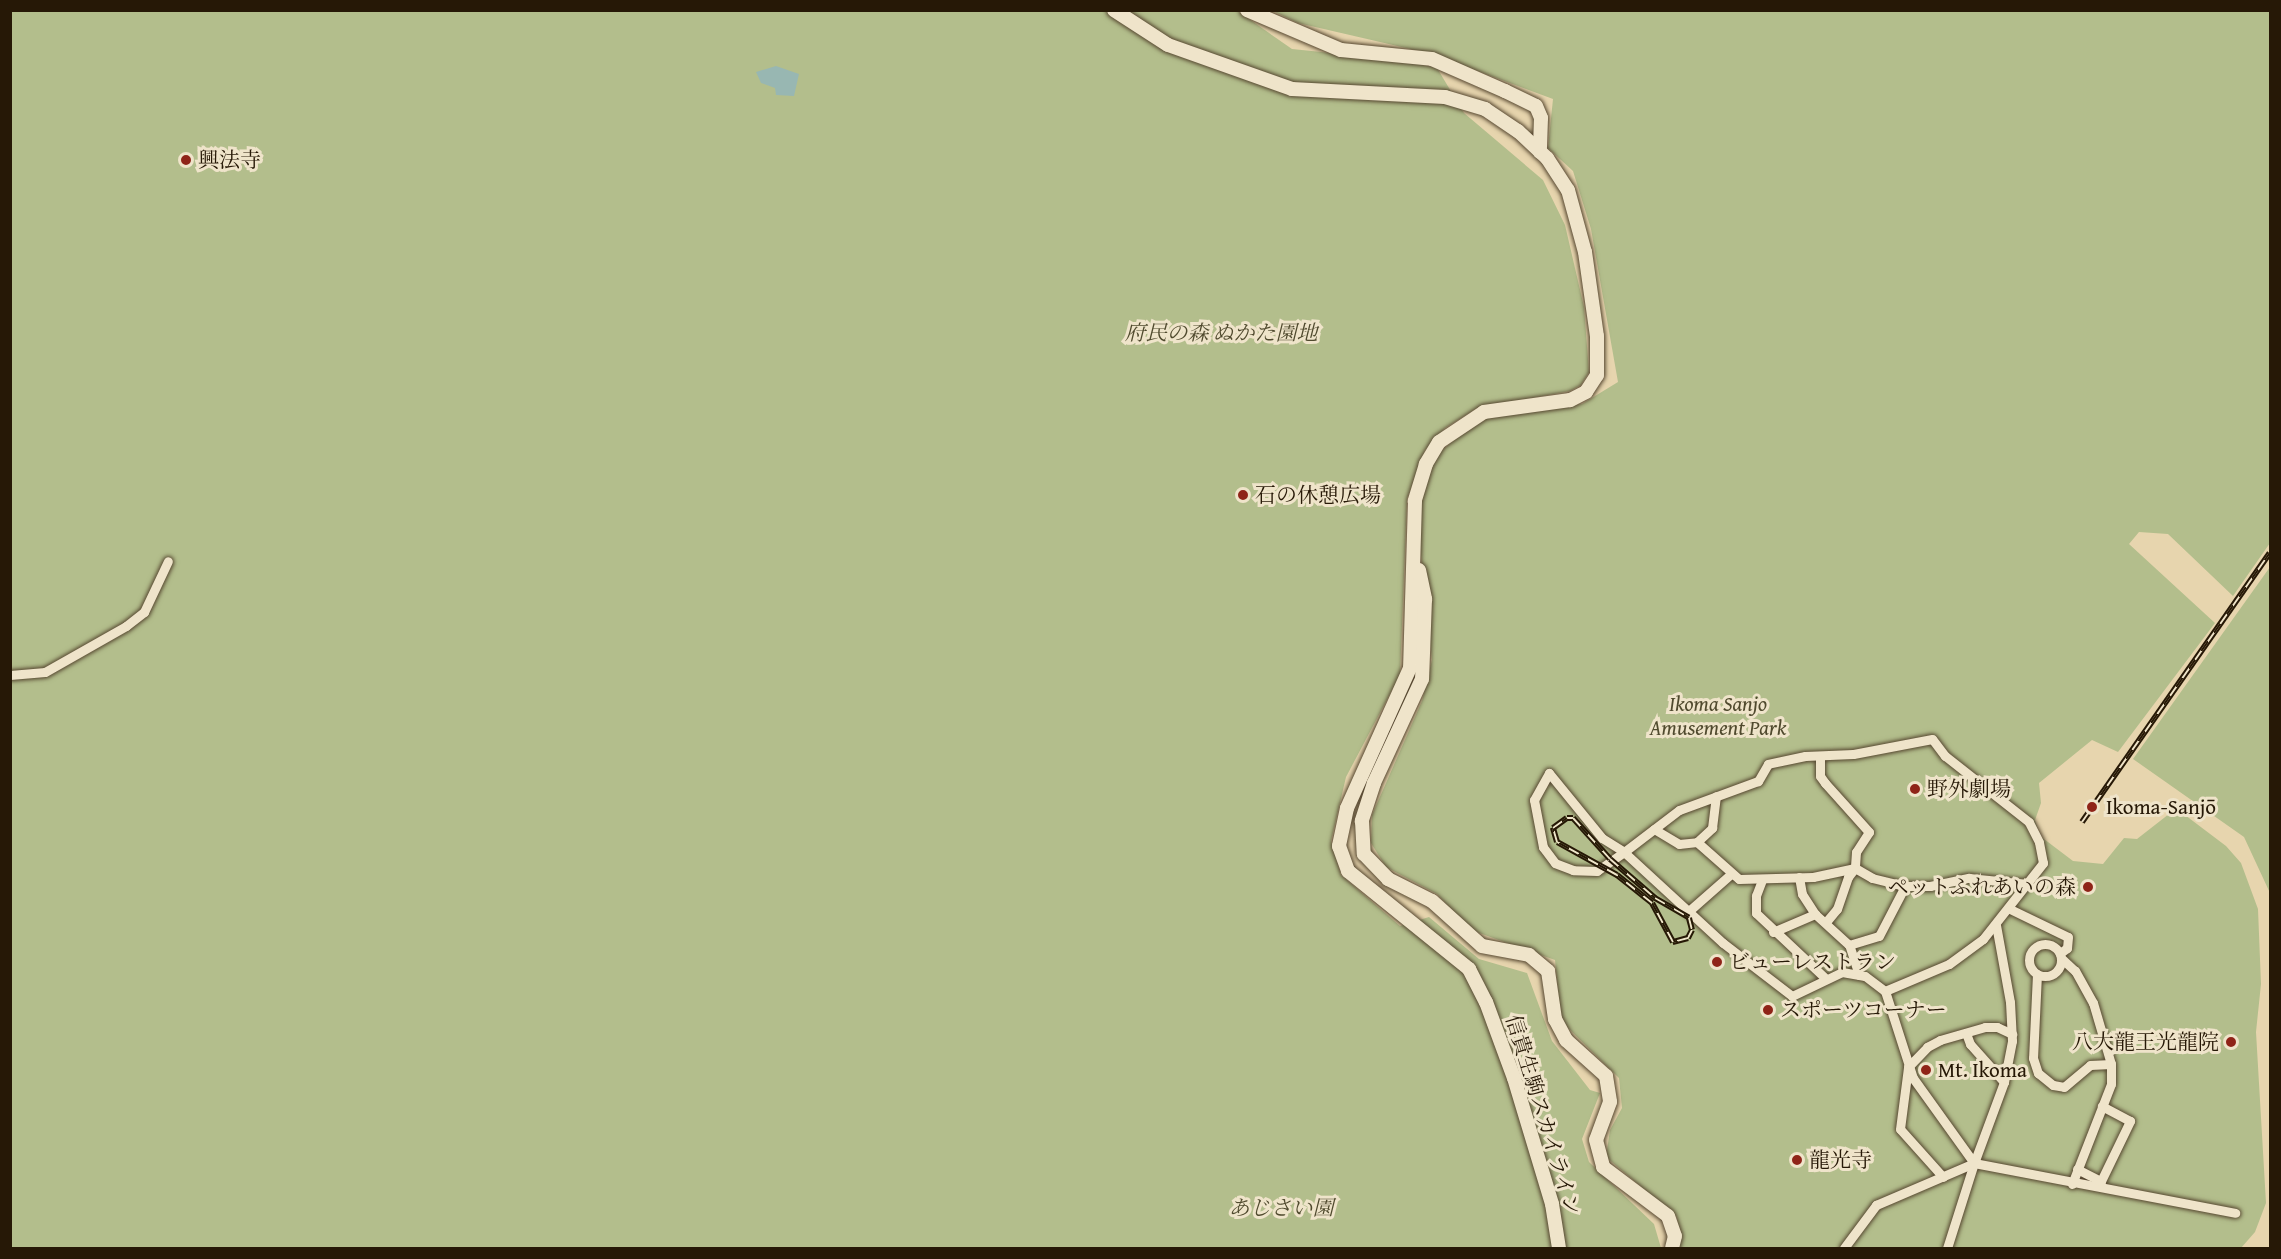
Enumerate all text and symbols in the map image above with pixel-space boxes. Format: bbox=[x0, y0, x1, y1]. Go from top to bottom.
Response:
place label: 興法寺 bbox=[198, 147, 261, 173]
marker: 興法寺 bbox=[179, 153, 193, 167]
park label: 府民の森 ぬかた園地 bbox=[1124, 320, 1318, 346]
place label: 石の休憩広場 bbox=[1255, 482, 1381, 508]
marker: 石の休憩広場 bbox=[1236, 488, 1250, 502]
park label: Ikoma Sanjo Amusement Park bbox=[1650, 691, 1786, 741]
place label: 野外劇場 bbox=[1927, 776, 2011, 802]
marker: 野外劇場 bbox=[1908, 782, 1922, 796]
place label: Ikoma-Sanjō bbox=[2106, 794, 2216, 820]
marker: Ikoma-Sanjō bbox=[2083, 798, 2101, 816]
place label: ペットふれあいの森 bbox=[1887, 874, 2076, 900]
marker: ペットふれあいの森 bbox=[2081, 880, 2095, 894]
place label: ビューレストラン bbox=[1729, 949, 1897, 975]
marker: ビューレストラン bbox=[1710, 955, 1724, 969]
place label: スポーツコーナー bbox=[1780, 997, 1948, 1023]
marker: スポーツコーナー bbox=[1761, 1003, 1775, 1017]
street label: 信貴生駒スカイライン bbox=[1500, 1011, 1586, 1219]
place label: 八大龍王光龍院 bbox=[2072, 1029, 2219, 1055]
marker: 八大龍王光龍院 bbox=[2224, 1035, 2238, 1049]
place label: Mt. Ikoma bbox=[1938, 1057, 2027, 1083]
marker: Mt. Ikoma bbox=[1919, 1063, 1933, 1077]
place label: 龍光寺 bbox=[1809, 1147, 1872, 1173]
marker: 龍光寺 bbox=[1790, 1153, 1804, 1167]
park label: あじさい園 bbox=[1229, 1195, 1333, 1221]

